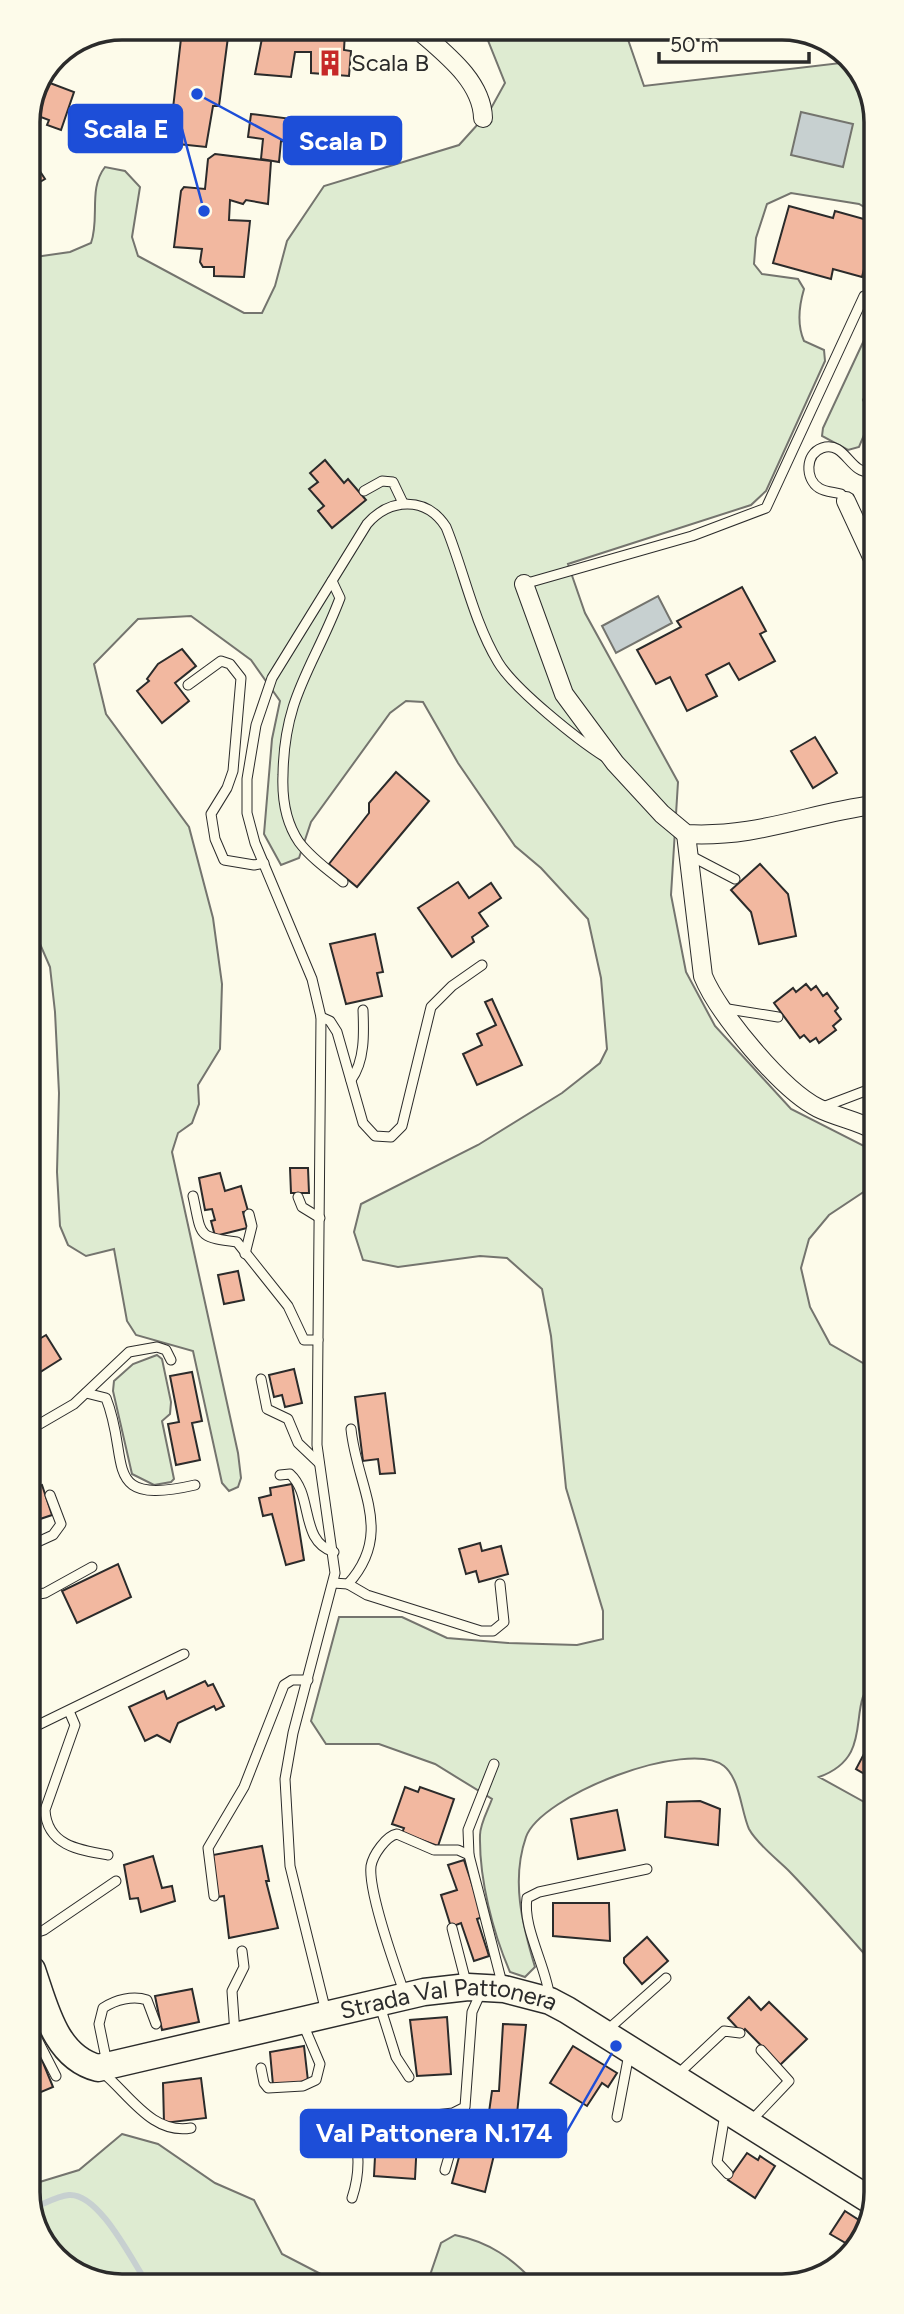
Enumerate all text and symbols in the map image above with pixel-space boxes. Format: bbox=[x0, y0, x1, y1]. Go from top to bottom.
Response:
scale bar bbox=[659, 21, 810, 65]
text: 50 m bbox=[670, 32, 719, 57]
building icon: Scala B bbox=[315, 48, 345, 78]
place label: Scala B bbox=[351, 48, 429, 77]
callout: Scala E bbox=[69, 105, 182, 152]
text: Scala E bbox=[83, 113, 169, 145]
callout: Scala D bbox=[284, 117, 401, 164]
text: Scala D bbox=[299, 125, 387, 157]
street label: Strada Val Pattonera bbox=[337, 1972, 563, 2025]
callout: Val Pattonera N.174 bbox=[301, 2110, 566, 2157]
text: Val Pattonera N.174 bbox=[316, 2117, 552, 2149]

